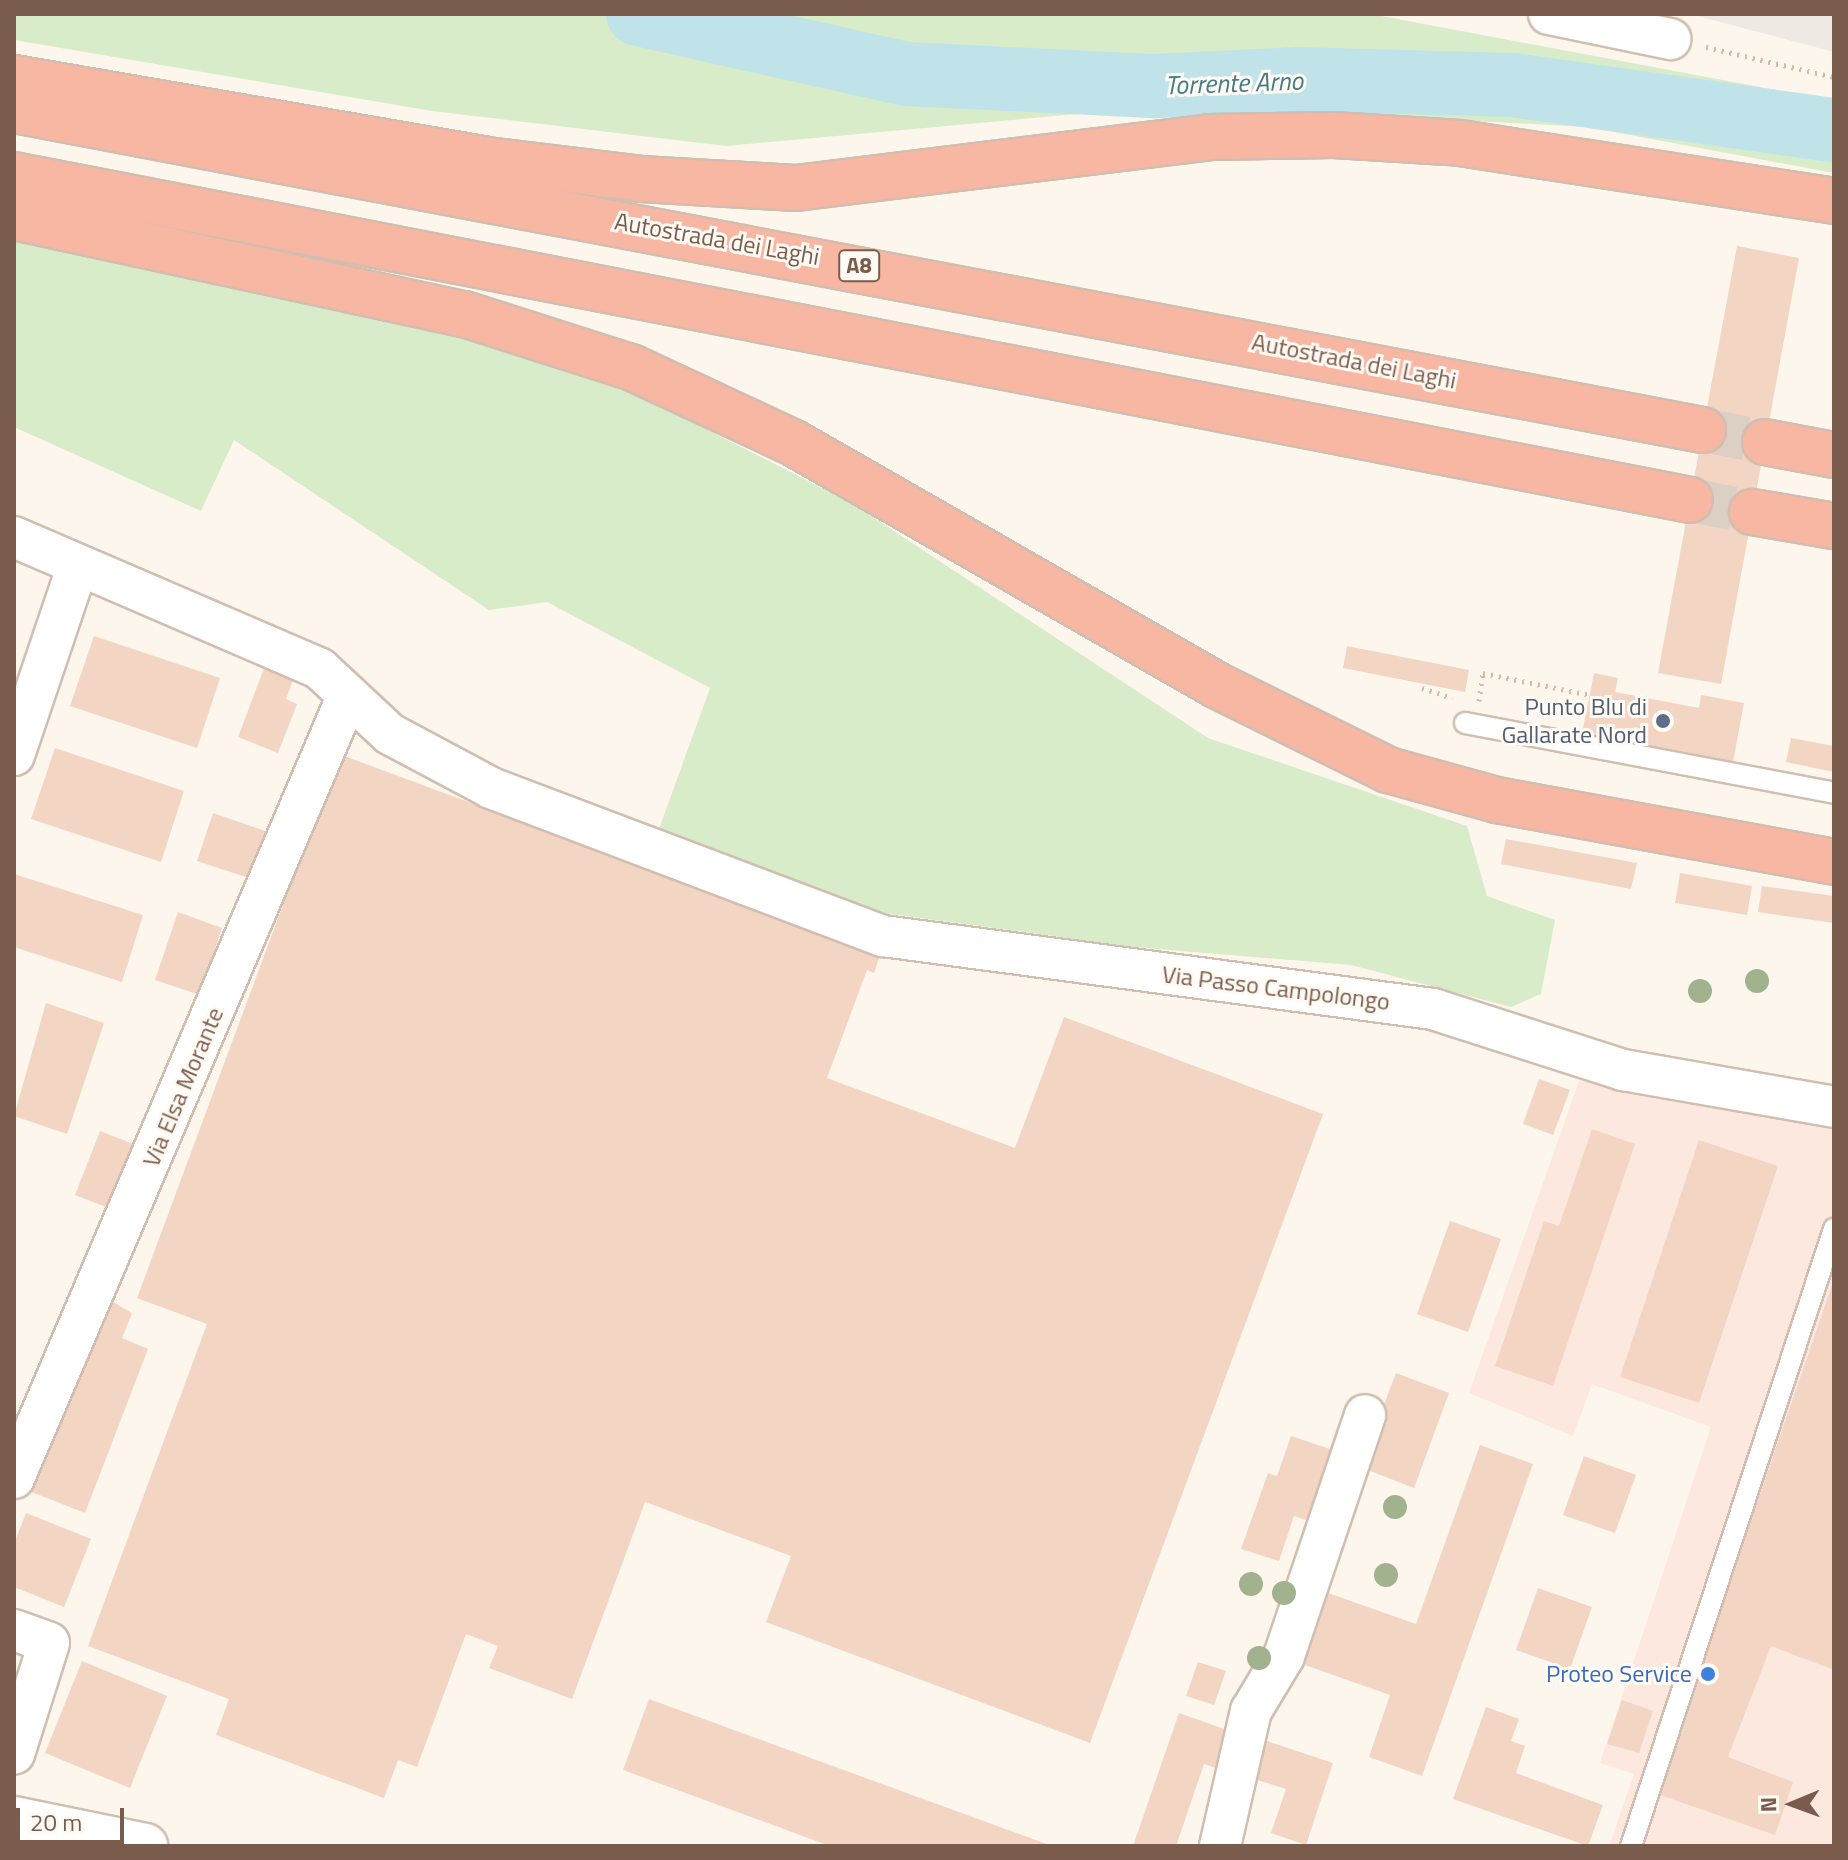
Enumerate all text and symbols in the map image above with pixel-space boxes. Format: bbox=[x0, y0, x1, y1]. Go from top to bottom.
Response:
water label: Torrente Arno bbox=[1164, 65, 1304, 101]
street label: Autostrada dei Laghi bbox=[612, 207, 822, 271]
road number: A8 bbox=[837, 248, 881, 284]
street label: Autostrada dei Laghi bbox=[1249, 327, 1459, 395]
place label: Punto Blu di Gallarate Nord bbox=[1501, 693, 1647, 749]
marker: Punto Blu di Gallarate Nord bbox=[1654, 712, 1672, 730]
street label: Via Passo Campolongo bbox=[1160, 960, 1392, 1016]
street label: Via Elsa Morante bbox=[136, 1003, 230, 1171]
place label: Proteo Service bbox=[1546, 1660, 1692, 1688]
marker: Proteo Service bbox=[1699, 1665, 1717, 1683]
north arrow bbox=[1752, 1764, 1832, 1844]
scale bar bbox=[20, 1792, 128, 1842]
text: N bbox=[1751, 1796, 1785, 1812]
text: 20 m bbox=[30, 1804, 82, 1840]

